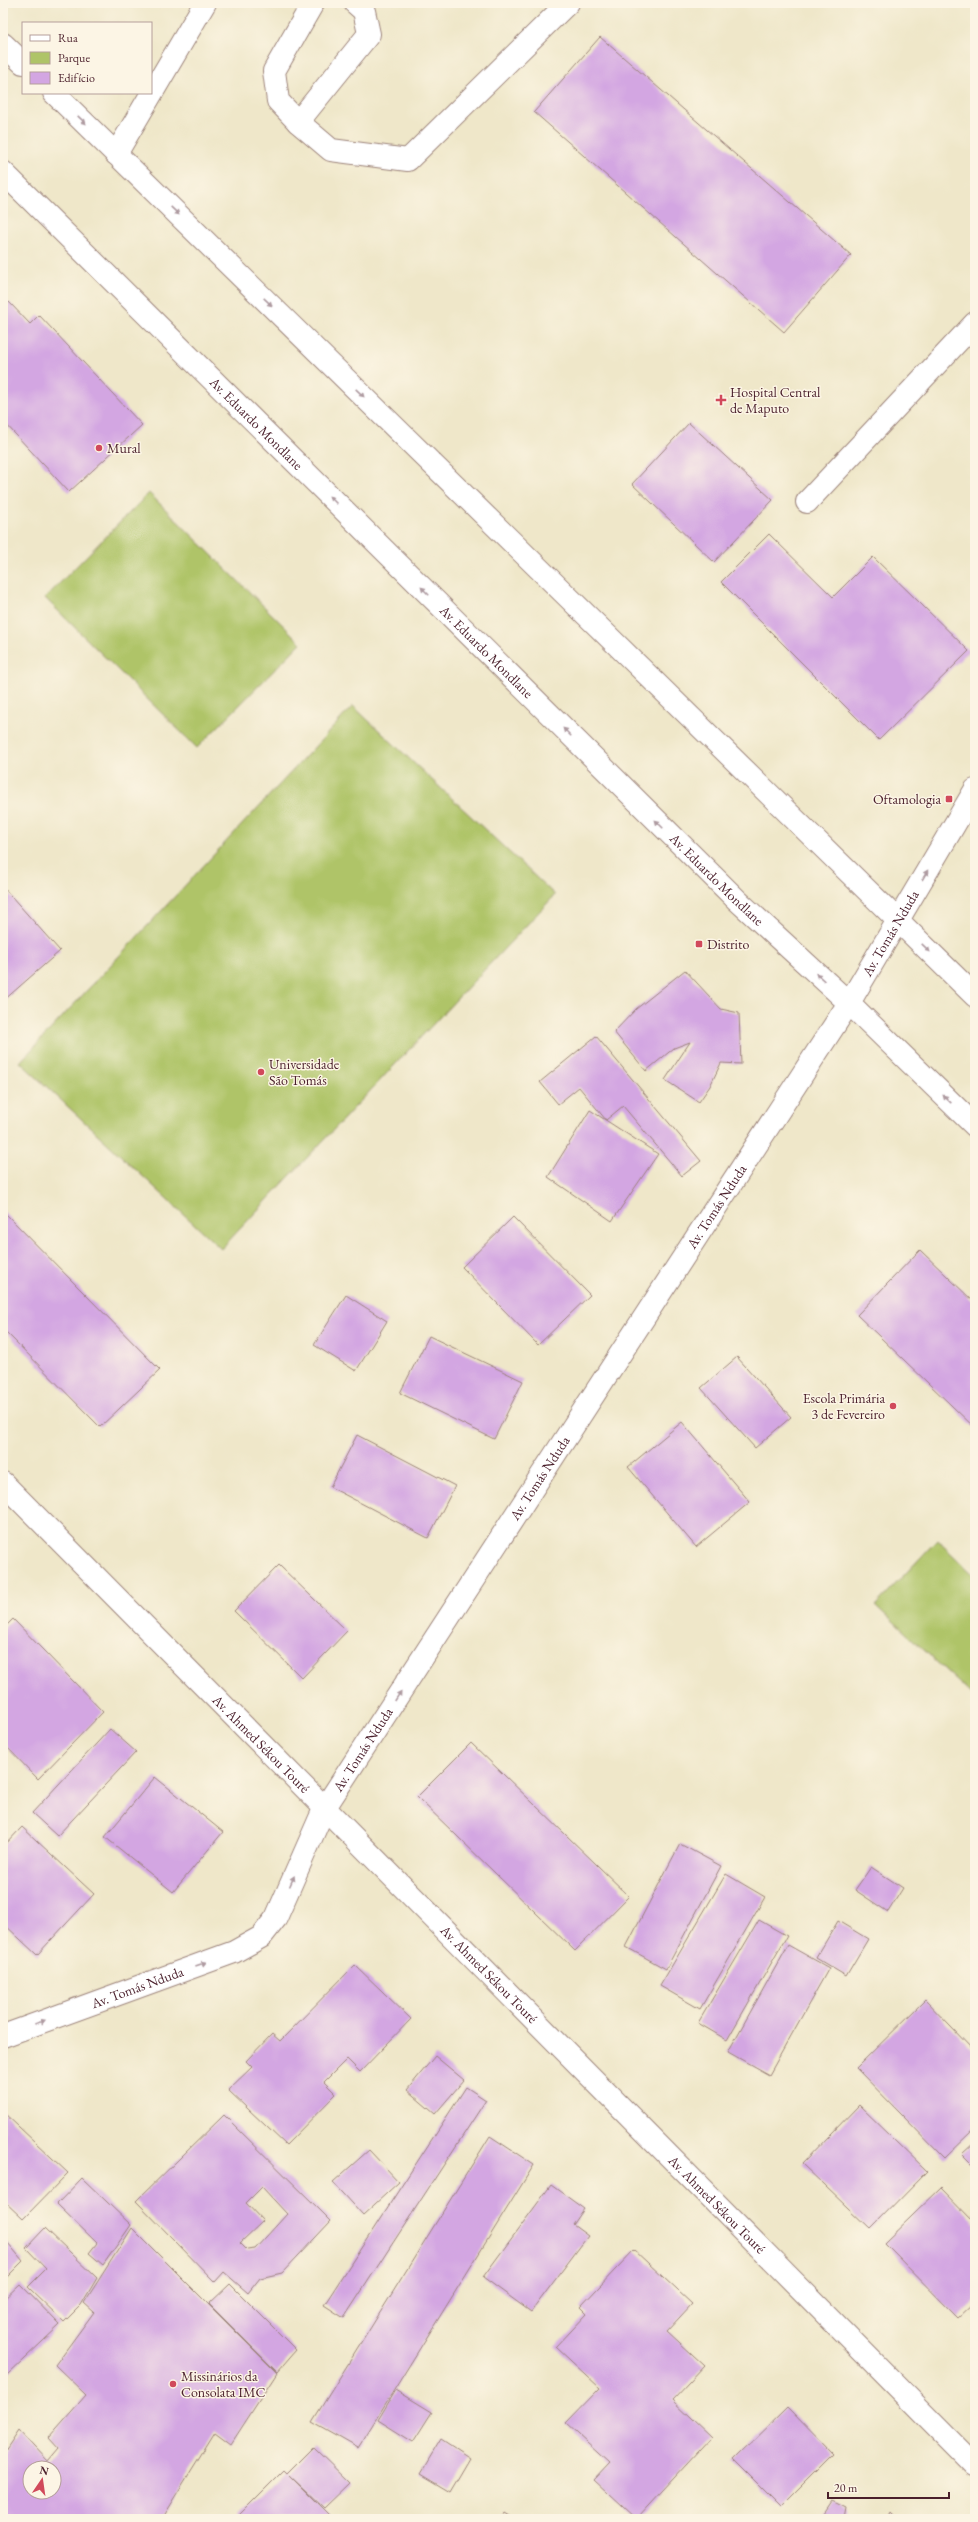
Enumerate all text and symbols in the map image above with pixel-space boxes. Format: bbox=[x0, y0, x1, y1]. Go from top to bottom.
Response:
legend bbox=[22, 22, 152, 94]
text: Rua bbox=[58, 30, 78, 46]
text: Parque bbox=[58, 50, 90, 66]
text: Edifício bbox=[58, 70, 95, 86]
one-way arrow bbox=[77, 115, 87, 125]
one-way arrow bbox=[170, 206, 180, 216]
one-way arrow bbox=[263, 297, 273, 307]
street label: Av. Eduardo Mondlane bbox=[205, 372, 307, 474]
place label: Hospital Central de Maputo bbox=[730, 383, 821, 417]
one-way arrow bbox=[355, 388, 365, 398]
marker: Hospital Central de Maputo bbox=[715, 394, 727, 406]
place label: Mural bbox=[107, 439, 141, 457]
marker: Mural bbox=[94, 443, 104, 453]
one-way arrow bbox=[328, 495, 338, 504]
one-way arrow bbox=[420, 586, 430, 596]
street label: Av. Eduardo Mondlane bbox=[435, 601, 537, 702]
one-way arrow bbox=[562, 727, 572, 737]
place label: Oftamologia bbox=[873, 790, 941, 808]
marker: Oftamologia bbox=[944, 794, 954, 804]
one-way arrow bbox=[654, 819, 664, 829]
street label: Av. Eduardo Mondlane bbox=[665, 829, 768, 930]
one-way arrow bbox=[922, 869, 929, 881]
street label: Av. Tomás Nduda bbox=[857, 887, 923, 980]
place label: Distrito bbox=[707, 935, 749, 953]
marker: Distrito bbox=[694, 939, 704, 949]
one-way arrow bbox=[921, 943, 931, 953]
one-way arrow bbox=[815, 972, 825, 982]
place label: Universidade São Tomás bbox=[269, 1055, 340, 1089]
marker: Universidade São Tomás bbox=[256, 1067, 266, 1077]
one-way arrow bbox=[942, 1094, 952, 1104]
street label: Av. Tomás Nduda bbox=[682, 1161, 751, 1253]
place label: Escola Primária 3 de Fevereiro bbox=[803, 1389, 885, 1423]
marker: Escola Primária 3 de Fevereiro bbox=[888, 1401, 898, 1411]
street label: Av. Tomás Nduda bbox=[505, 1432, 574, 1524]
street label: Av. Ahmed Sékou Touré bbox=[208, 1690, 314, 1797]
one-way arrow bbox=[394, 1690, 402, 1701]
street label: Av. Tomás Nduda bbox=[328, 1704, 397, 1796]
one-way arrow bbox=[289, 1875, 295, 1886]
street label: Av. Ahmed Sékou Touré bbox=[436, 1920, 542, 2027]
one-way arrow bbox=[196, 1960, 208, 1966]
street label: Av. Tomás Nduda bbox=[88, 1962, 186, 2012]
one-way arrow bbox=[34, 2019, 46, 2025]
street label: Av. Ahmed Sékou Touré bbox=[664, 2151, 770, 2258]
place label: Missinários da Consolata IMC bbox=[181, 2367, 266, 2401]
marker: Missinários da Consolata IMC bbox=[168, 2379, 178, 2389]
north arrow bbox=[22, 2460, 62, 2500]
text: N bbox=[38, 2462, 50, 2478]
scale bar bbox=[828, 2474, 949, 2500]
text: 20 m bbox=[834, 2480, 858, 2496]

